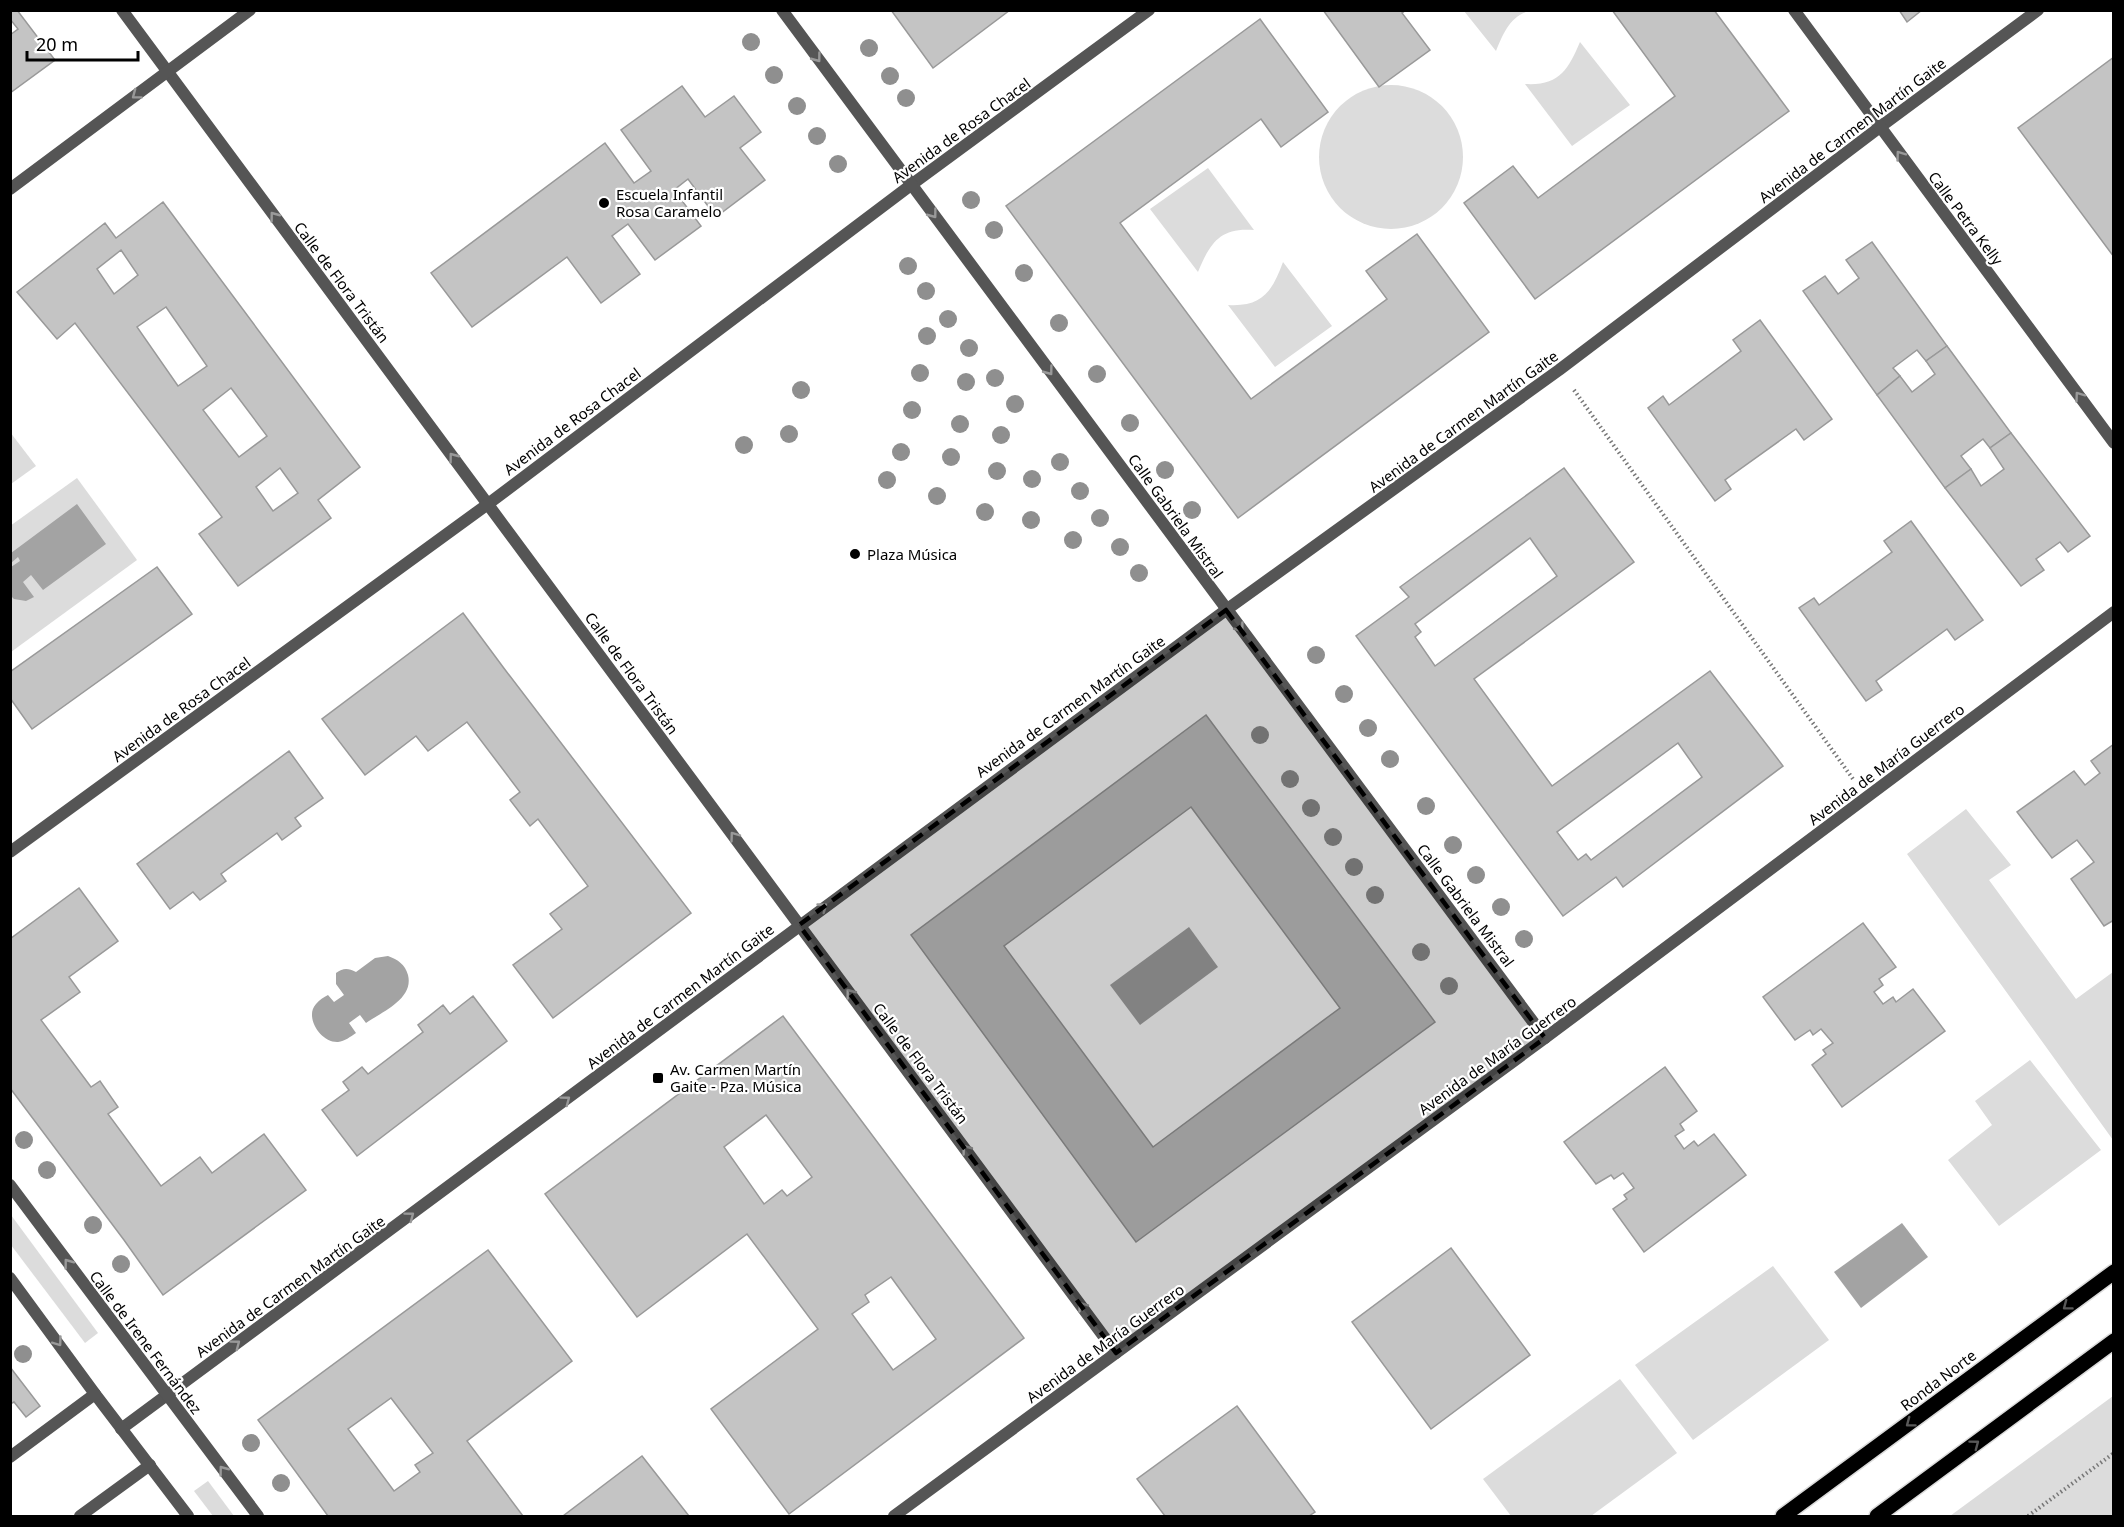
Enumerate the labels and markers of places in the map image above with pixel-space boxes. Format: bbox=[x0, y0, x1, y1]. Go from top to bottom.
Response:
place label: Escuela Infantil Rosa Caramelo bbox=[616, 184, 723, 221]
marker: Escuela Infantil Rosa Caramelo bbox=[597, 196, 611, 210]
place label: Plaza Música bbox=[867, 544, 957, 564]
marker: Plaza Música bbox=[848, 547, 862, 561]
place label: Av. Carmen Martín Gaite - Pza. Música bbox=[670, 1059, 802, 1096]
marker: Av. Carmen Martín Gaite - Pza. Música bbox=[651, 1071, 665, 1085]

